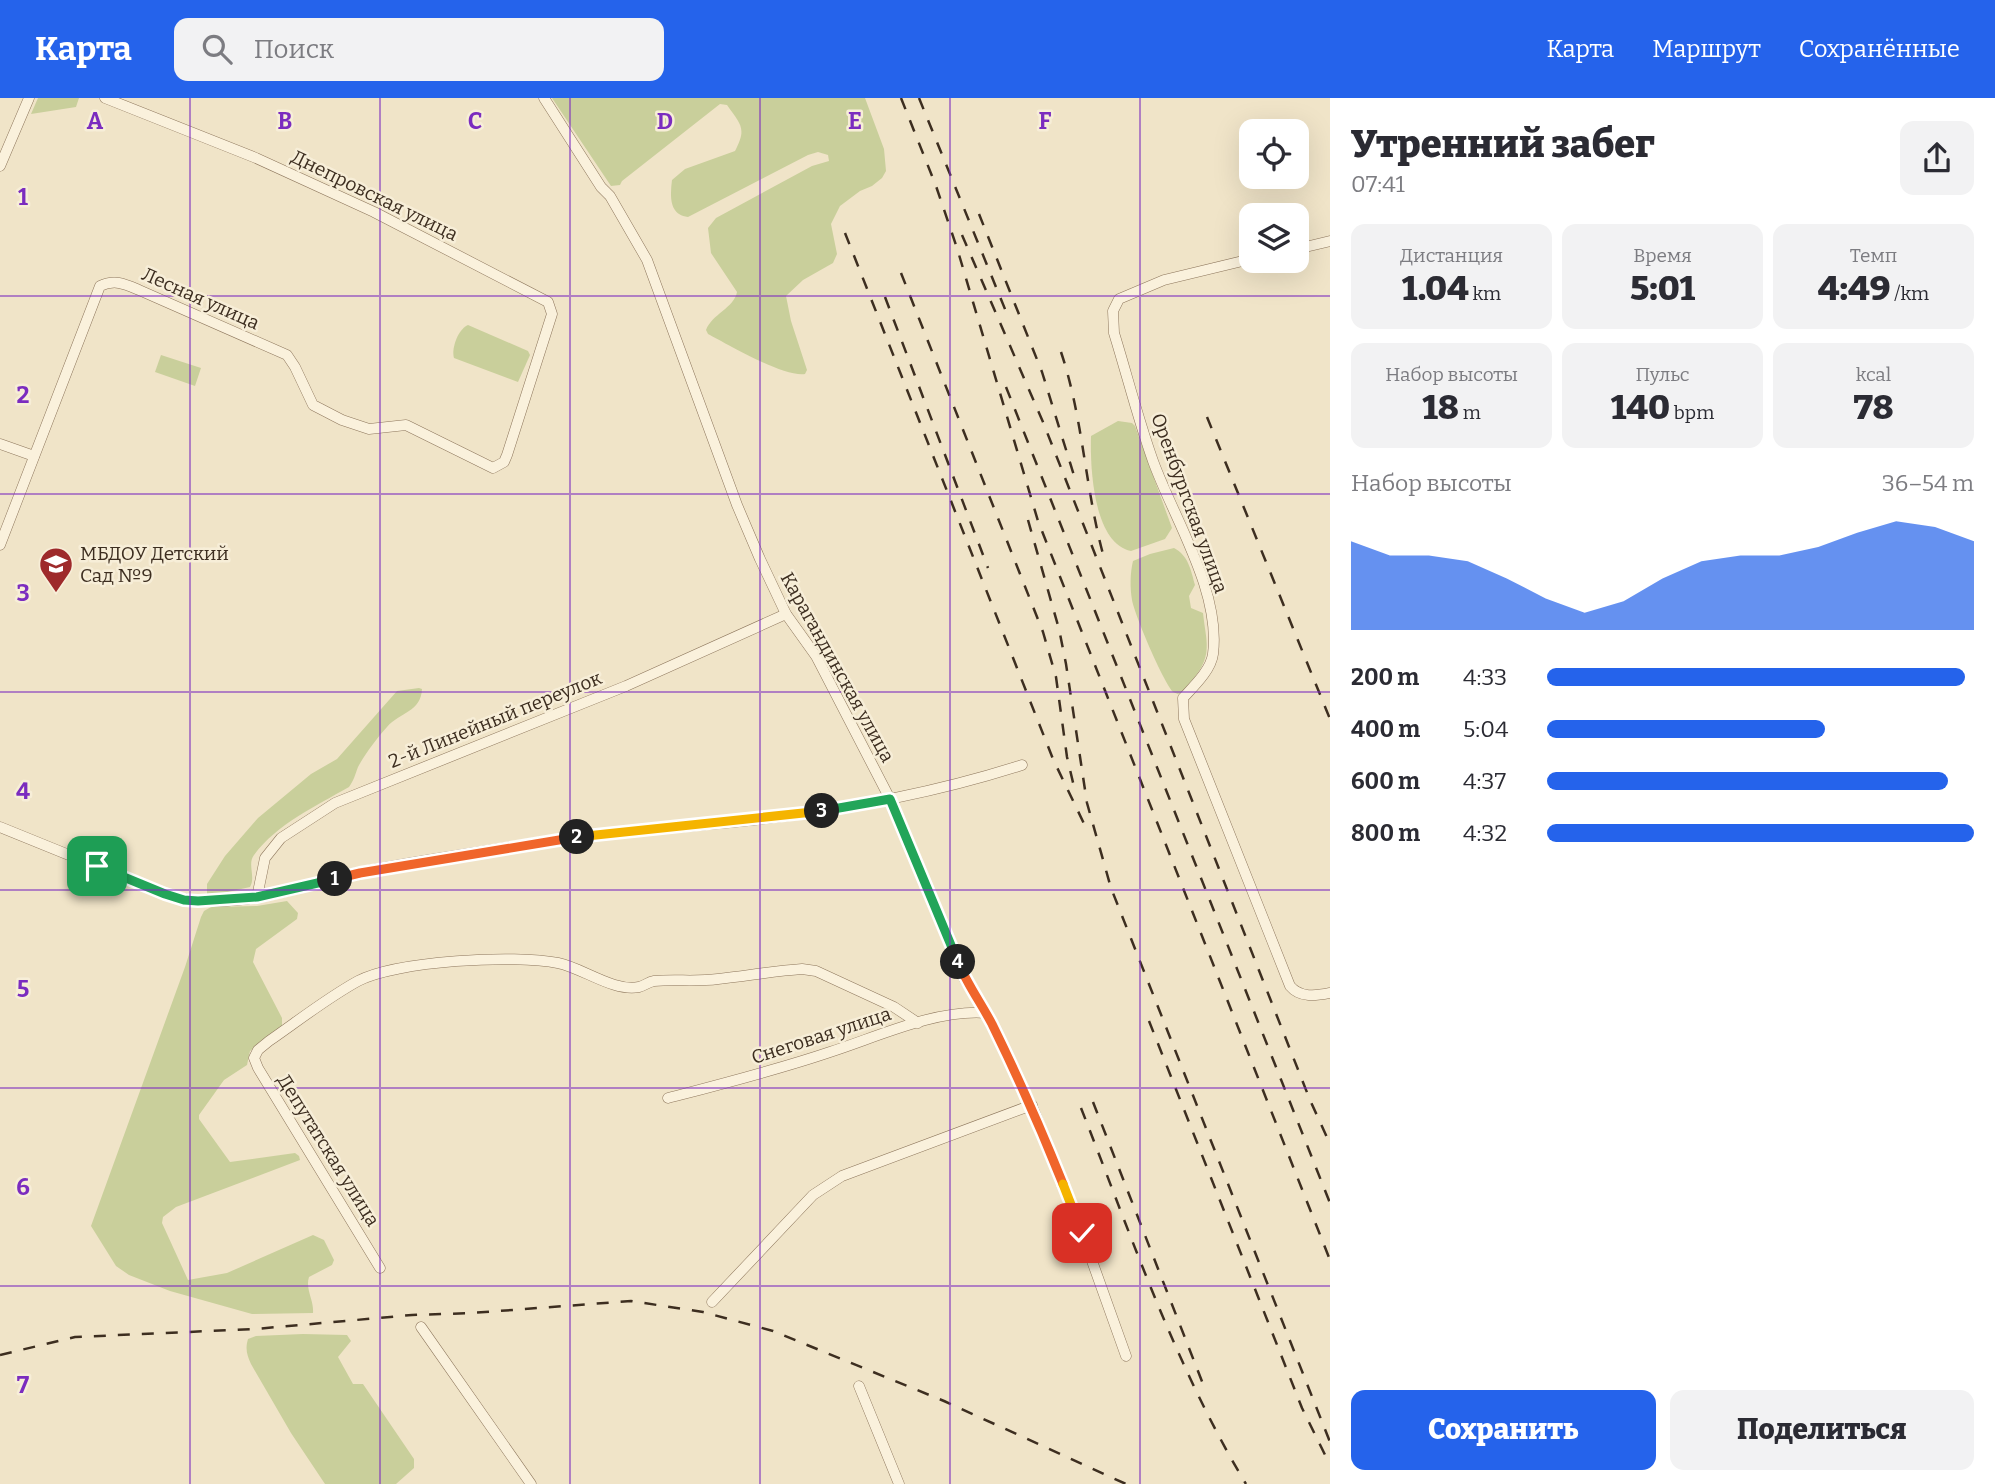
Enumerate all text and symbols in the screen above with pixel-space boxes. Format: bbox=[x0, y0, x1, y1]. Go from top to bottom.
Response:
search box bbox=[174, 18, 664, 81]
text: Карта bbox=[35, 29, 132, 69]
icon: search bbox=[198, 30, 236, 68]
text: Поиск bbox=[254, 34, 334, 65]
text: Карта bbox=[1546, 35, 1614, 63]
text: Маршрут bbox=[1652, 35, 1761, 63]
text: Сохранённые bbox=[1799, 35, 1960, 63]
text: A bbox=[87, 107, 104, 135]
text: B bbox=[278, 107, 292, 135]
text: C bbox=[468, 107, 482, 135]
text: D bbox=[657, 107, 673, 135]
text: E bbox=[848, 107, 862, 135]
text: F bbox=[1039, 107, 1052, 135]
map controls bbox=[1239, 119, 1309, 273]
button: locate bbox=[1239, 119, 1309, 189]
text: Утренний забег bbox=[1351, 121, 1655, 167]
button: share bbox=[1900, 121, 1974, 195]
street label: Днепровская улица bbox=[288, 145, 462, 246]
text: 07:41 bbox=[1351, 170, 1405, 198]
text: 1 bbox=[18, 183, 28, 211]
button: layers bbox=[1239, 203, 1309, 273]
text: Дистанция bbox=[1400, 244, 1503, 267]
text: Время bbox=[1633, 244, 1692, 267]
text: Темп bbox=[1850, 244, 1897, 267]
street label: Лесная улица bbox=[138, 262, 264, 335]
text: 1.04 bbox=[1402, 267, 1469, 309]
text: 5:01 bbox=[1630, 267, 1695, 309]
text: 4:49 bbox=[1818, 267, 1891, 309]
text: km bbox=[1469, 282, 1501, 305]
text: /km bbox=[1891, 282, 1929, 305]
text: Набор высоты bbox=[1385, 363, 1518, 386]
text: Пульс bbox=[1635, 363, 1690, 386]
text: kcal bbox=[1856, 363, 1891, 386]
text: 2 bbox=[17, 381, 30, 409]
text: 18 bbox=[1422, 386, 1459, 428]
text: 140 bbox=[1611, 386, 1670, 428]
text: 78 bbox=[1853, 386, 1894, 428]
text: m bbox=[1459, 401, 1481, 424]
text: bpm bbox=[1670, 401, 1714, 424]
street label: Оренбургская улица bbox=[1146, 410, 1233, 597]
text: Набор высоты bbox=[1351, 469, 1512, 497]
text: 36–54 m bbox=[1882, 469, 1974, 497]
place label: МБДОУ Детский Сад №9 bbox=[80, 542, 229, 587]
school or university icon: МБДОУ Детский Сад №9 bbox=[37, 545, 75, 594]
street label: Карагандинская улица bbox=[776, 568, 900, 767]
text: 3 bbox=[16, 579, 30, 607]
text: 200 m bbox=[1351, 663, 1419, 691]
text: 4:33 bbox=[1463, 663, 1507, 691]
street label: 2-й Линейный переулок bbox=[385, 666, 606, 773]
text: 400 m bbox=[1351, 715, 1420, 743]
text: 5:04 bbox=[1463, 715, 1508, 743]
text: 600 m bbox=[1351, 767, 1420, 795]
text: 4:37 bbox=[1463, 767, 1506, 795]
text: 4 bbox=[16, 777, 30, 805]
pin: 3 bbox=[804, 794, 840, 828]
text: 3 bbox=[816, 799, 827, 822]
text: 800 m bbox=[1351, 819, 1420, 847]
text: 4:32 bbox=[1463, 819, 1507, 847]
pin: 2 bbox=[560, 820, 594, 854]
text: 2 bbox=[571, 825, 582, 848]
pin bbox=[67, 836, 127, 896]
icon: arrive bbox=[78, 847, 116, 885]
pin: 1 bbox=[318, 862, 352, 896]
text: 1 bbox=[330, 867, 339, 890]
pin: 4 bbox=[940, 944, 976, 980]
text: 4 bbox=[952, 950, 963, 973]
text: 5 bbox=[17, 975, 29, 1003]
street label: Снеговая улица bbox=[748, 1002, 895, 1069]
street label: Депутатская улица bbox=[273, 1070, 385, 1231]
text: 6 bbox=[16, 1173, 30, 1201]
pin bbox=[1052, 1203, 1112, 1263]
icon: check bbox=[1063, 1214, 1101, 1252]
text: 7 bbox=[17, 1371, 30, 1399]
button: Сохранить bbox=[1351, 1390, 1656, 1470]
button: Поделиться bbox=[1670, 1390, 1974, 1470]

